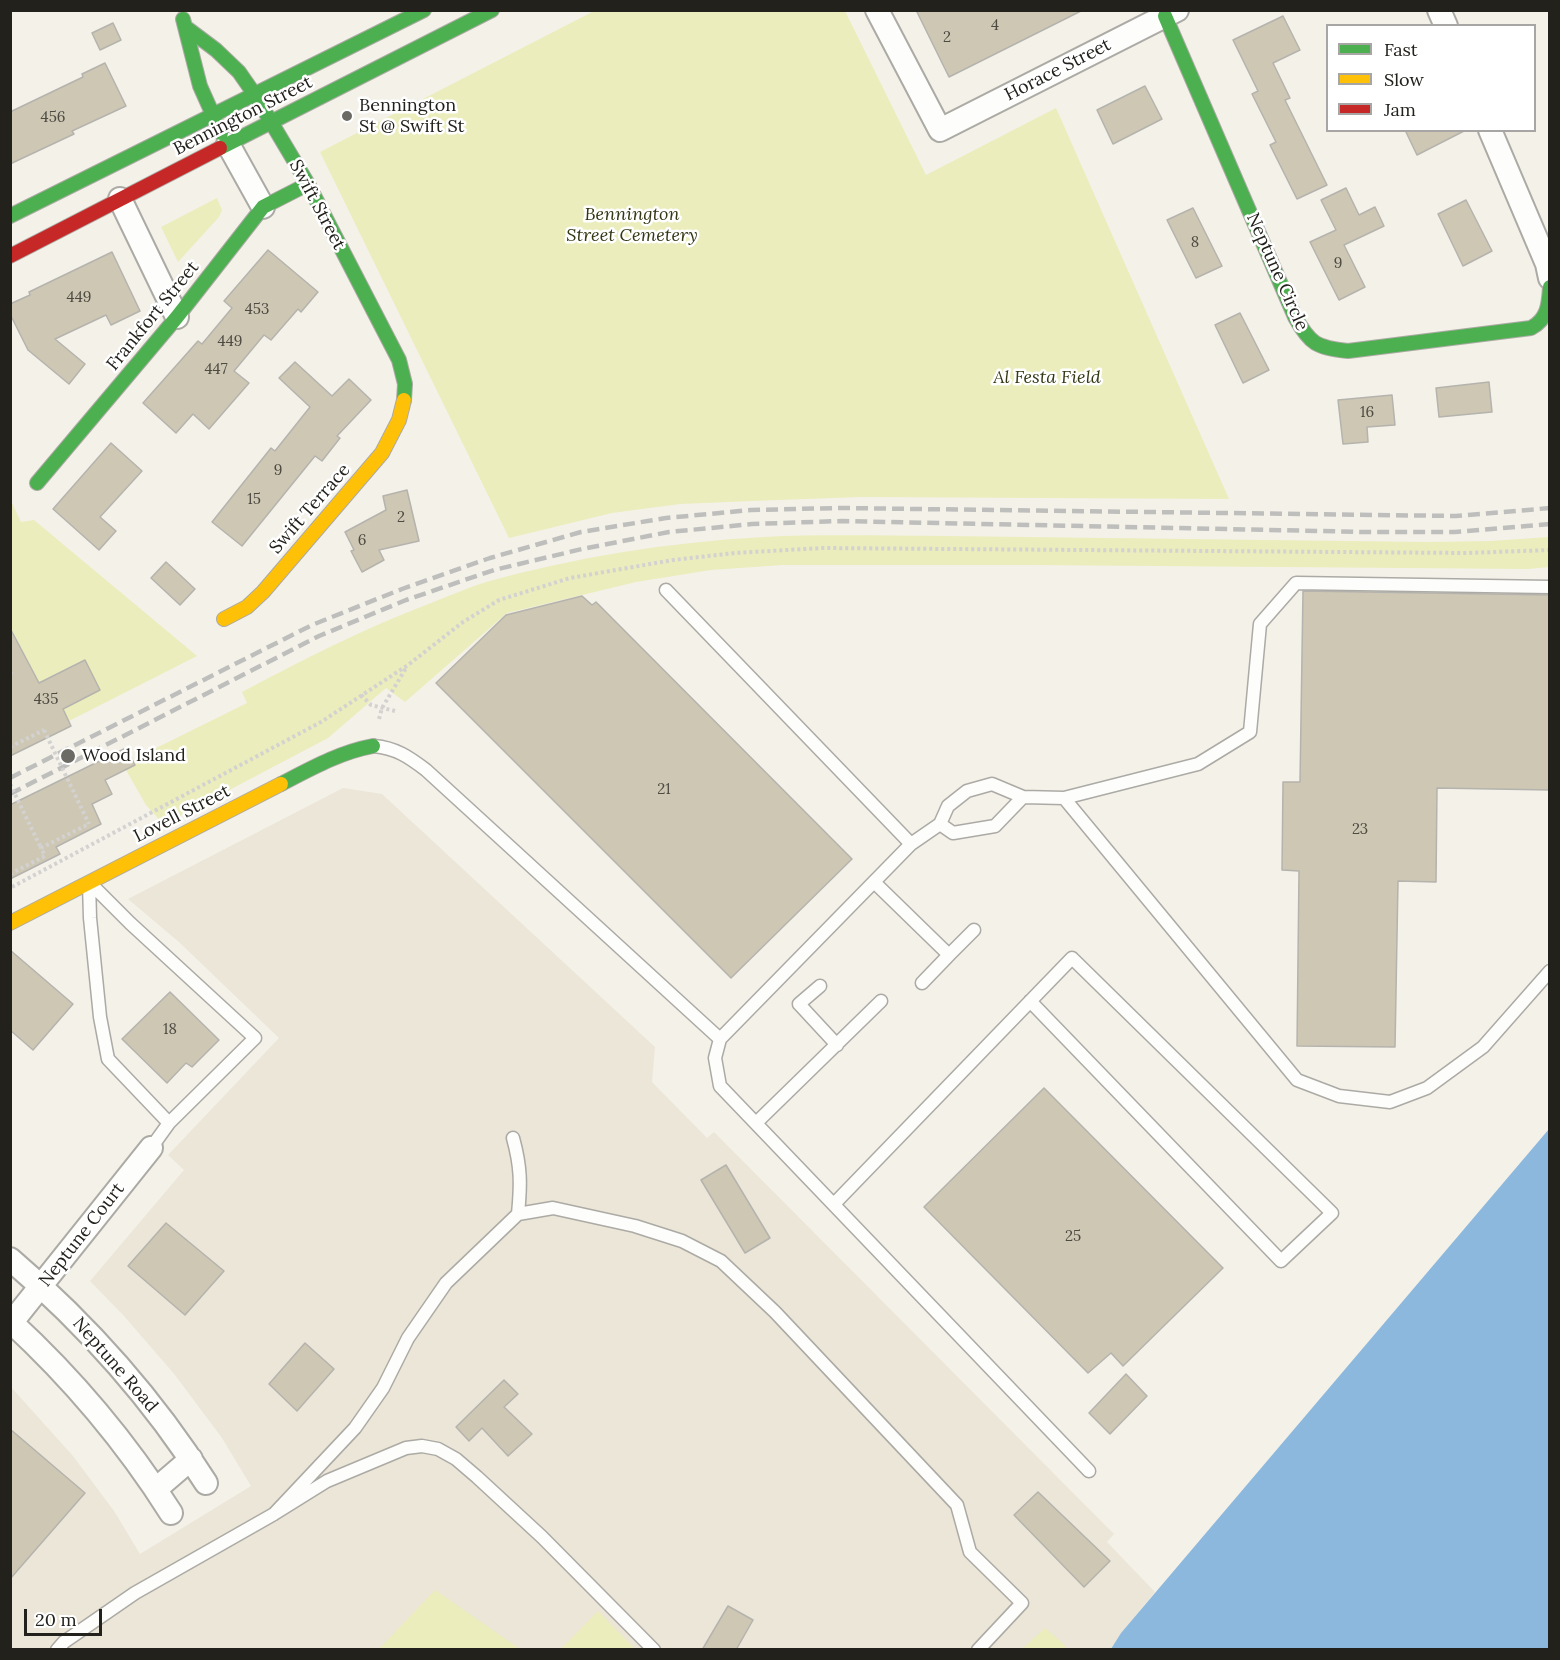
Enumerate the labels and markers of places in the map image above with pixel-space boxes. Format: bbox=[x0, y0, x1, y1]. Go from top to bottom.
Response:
place label: Bennington St @ Swift St bbox=[359, 95, 465, 138]
marker: Bennington St @ Swift St bbox=[340, 109, 354, 123]
place label: Wood Island bbox=[82, 745, 186, 767]
marker: Wood Island bbox=[59, 747, 77, 765]

